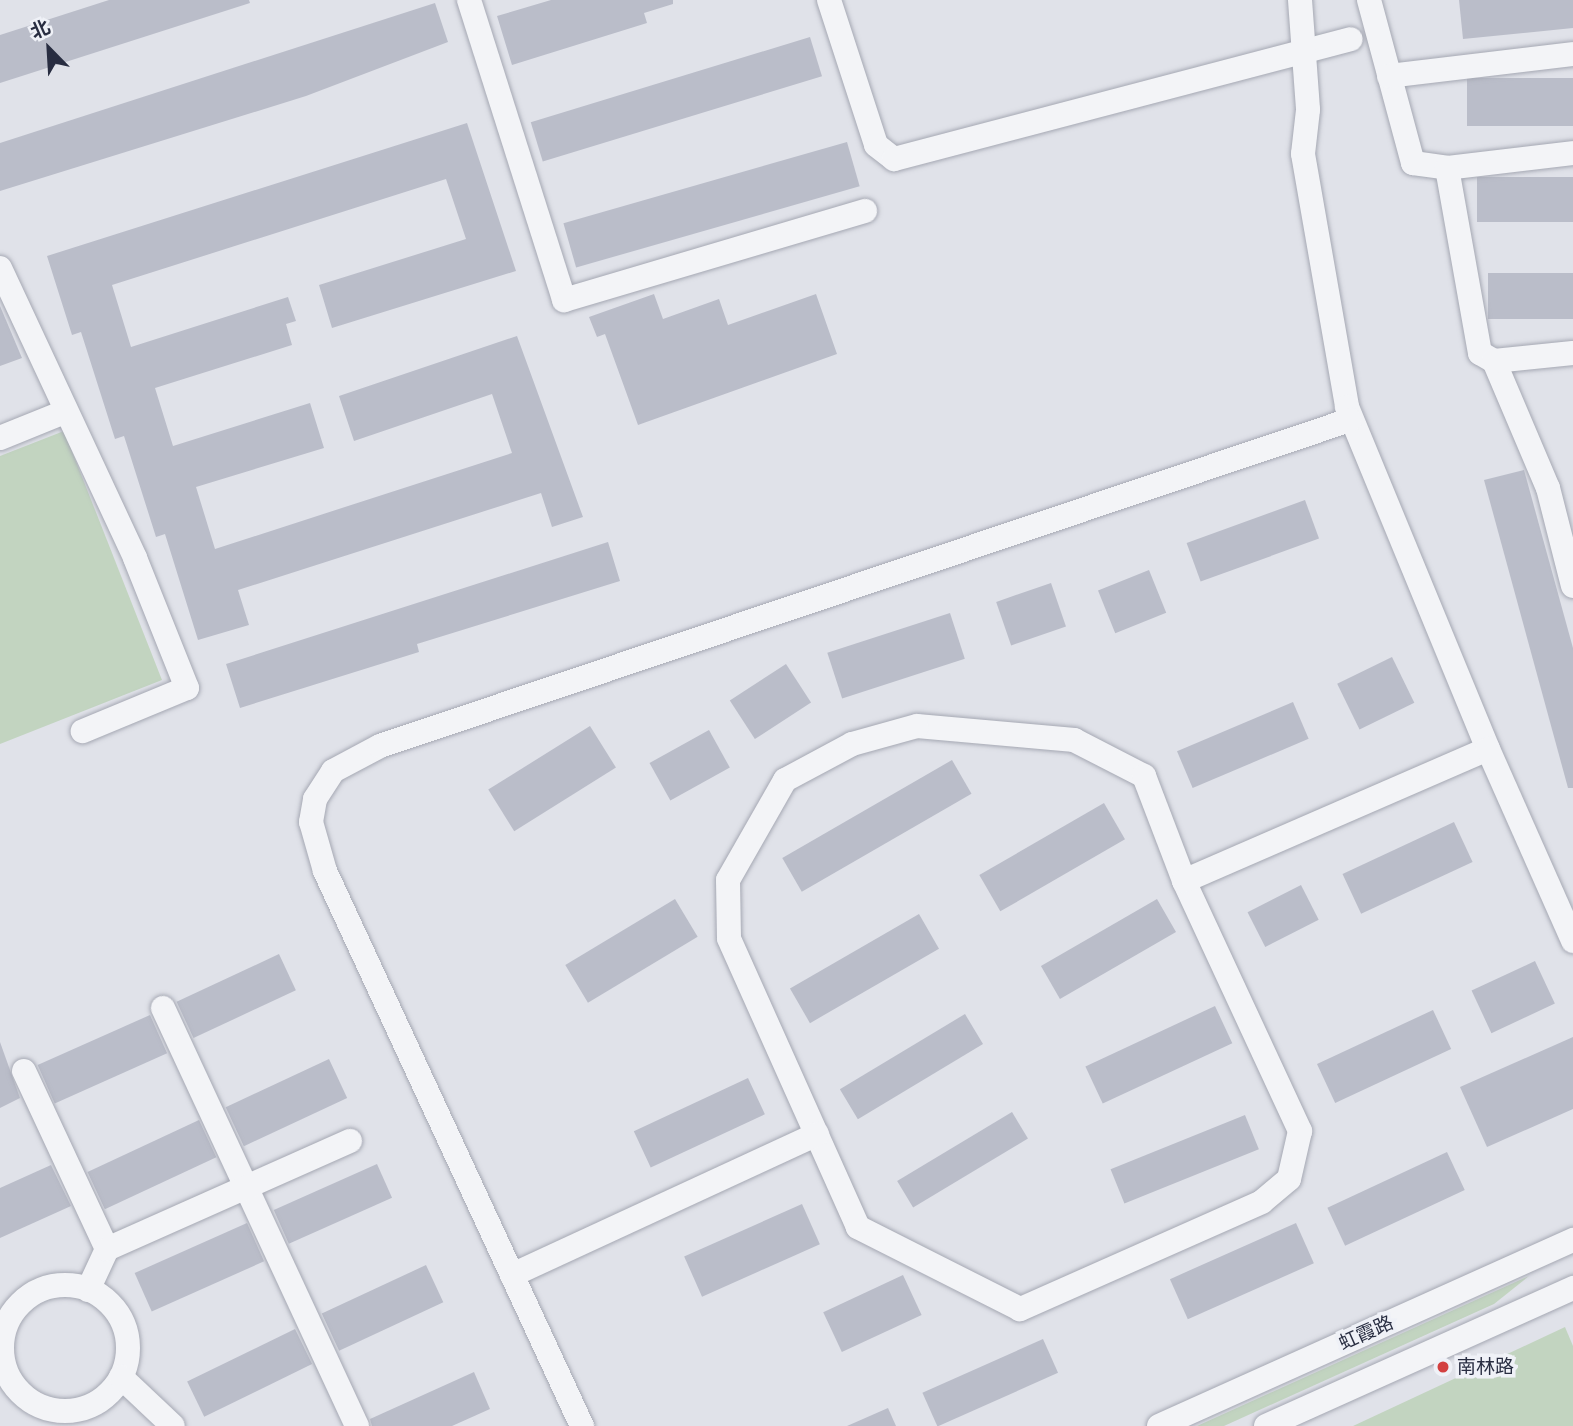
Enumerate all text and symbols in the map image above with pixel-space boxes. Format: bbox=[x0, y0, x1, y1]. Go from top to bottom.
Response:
north arrow bbox=[14, 14, 84, 84]
text: 北 bbox=[27, 15, 54, 44]
street label: 虹霞路 bbox=[1335, 1311, 1397, 1355]
place label: 南林路 bbox=[1457, 1356, 1514, 1378]
marker: 南林路 bbox=[1435, 1359, 1451, 1375]

